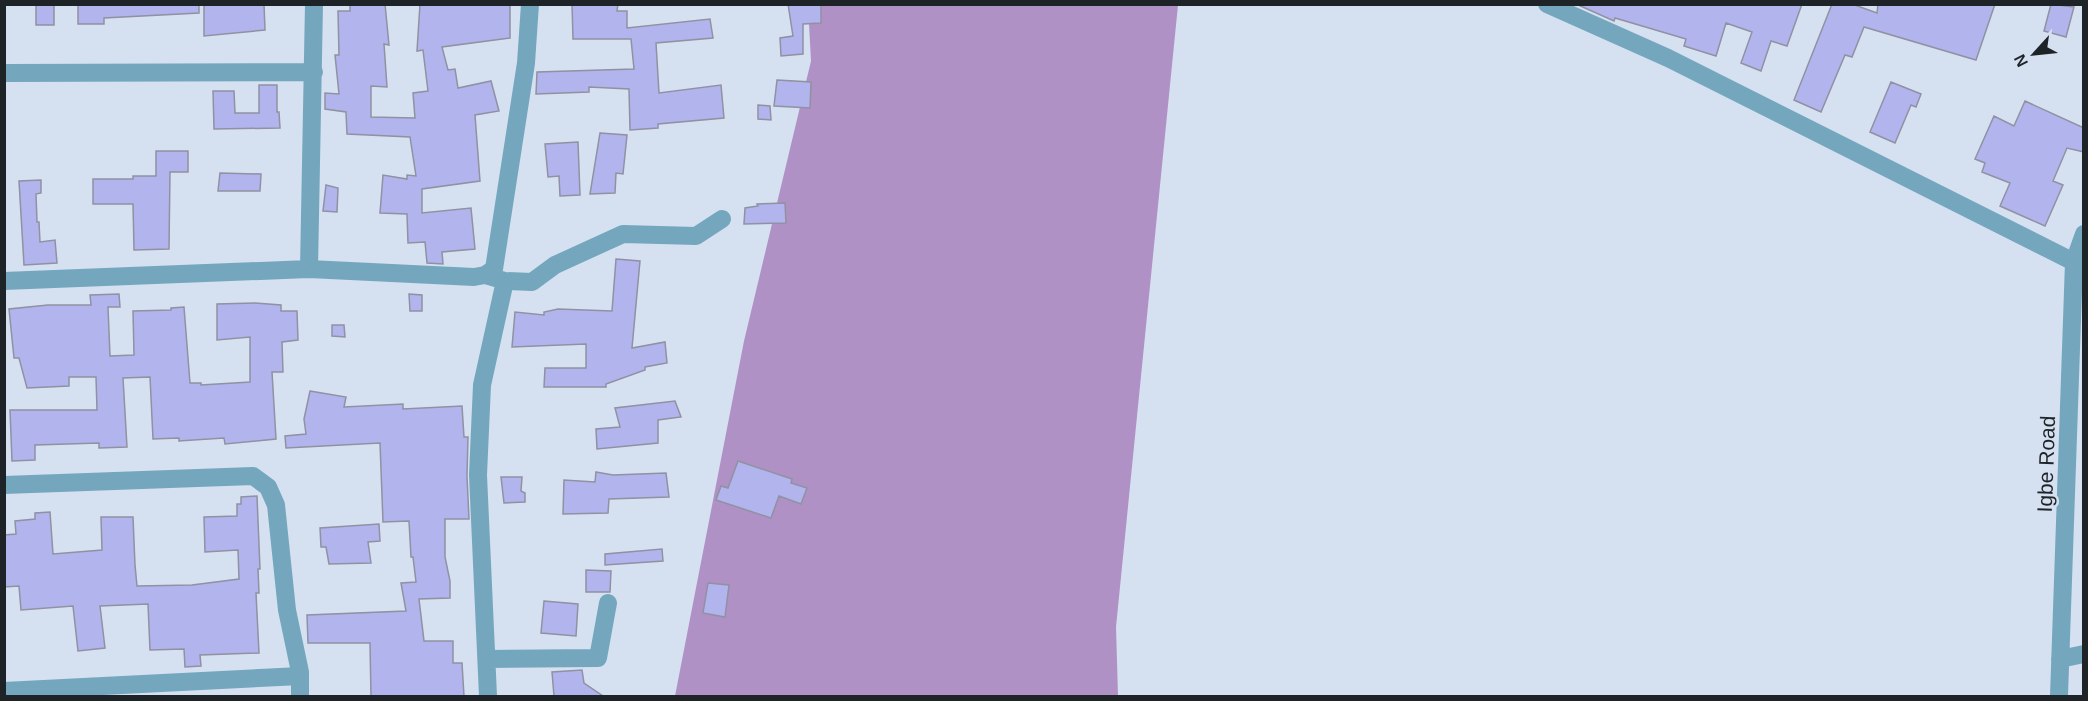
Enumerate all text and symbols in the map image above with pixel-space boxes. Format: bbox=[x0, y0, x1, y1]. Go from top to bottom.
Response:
north arrow bbox=[2004, 24, 2064, 84]
text: N bbox=[2011, 52, 2031, 70]
street label: Igbe Road bbox=[2033, 415, 2059, 513]

